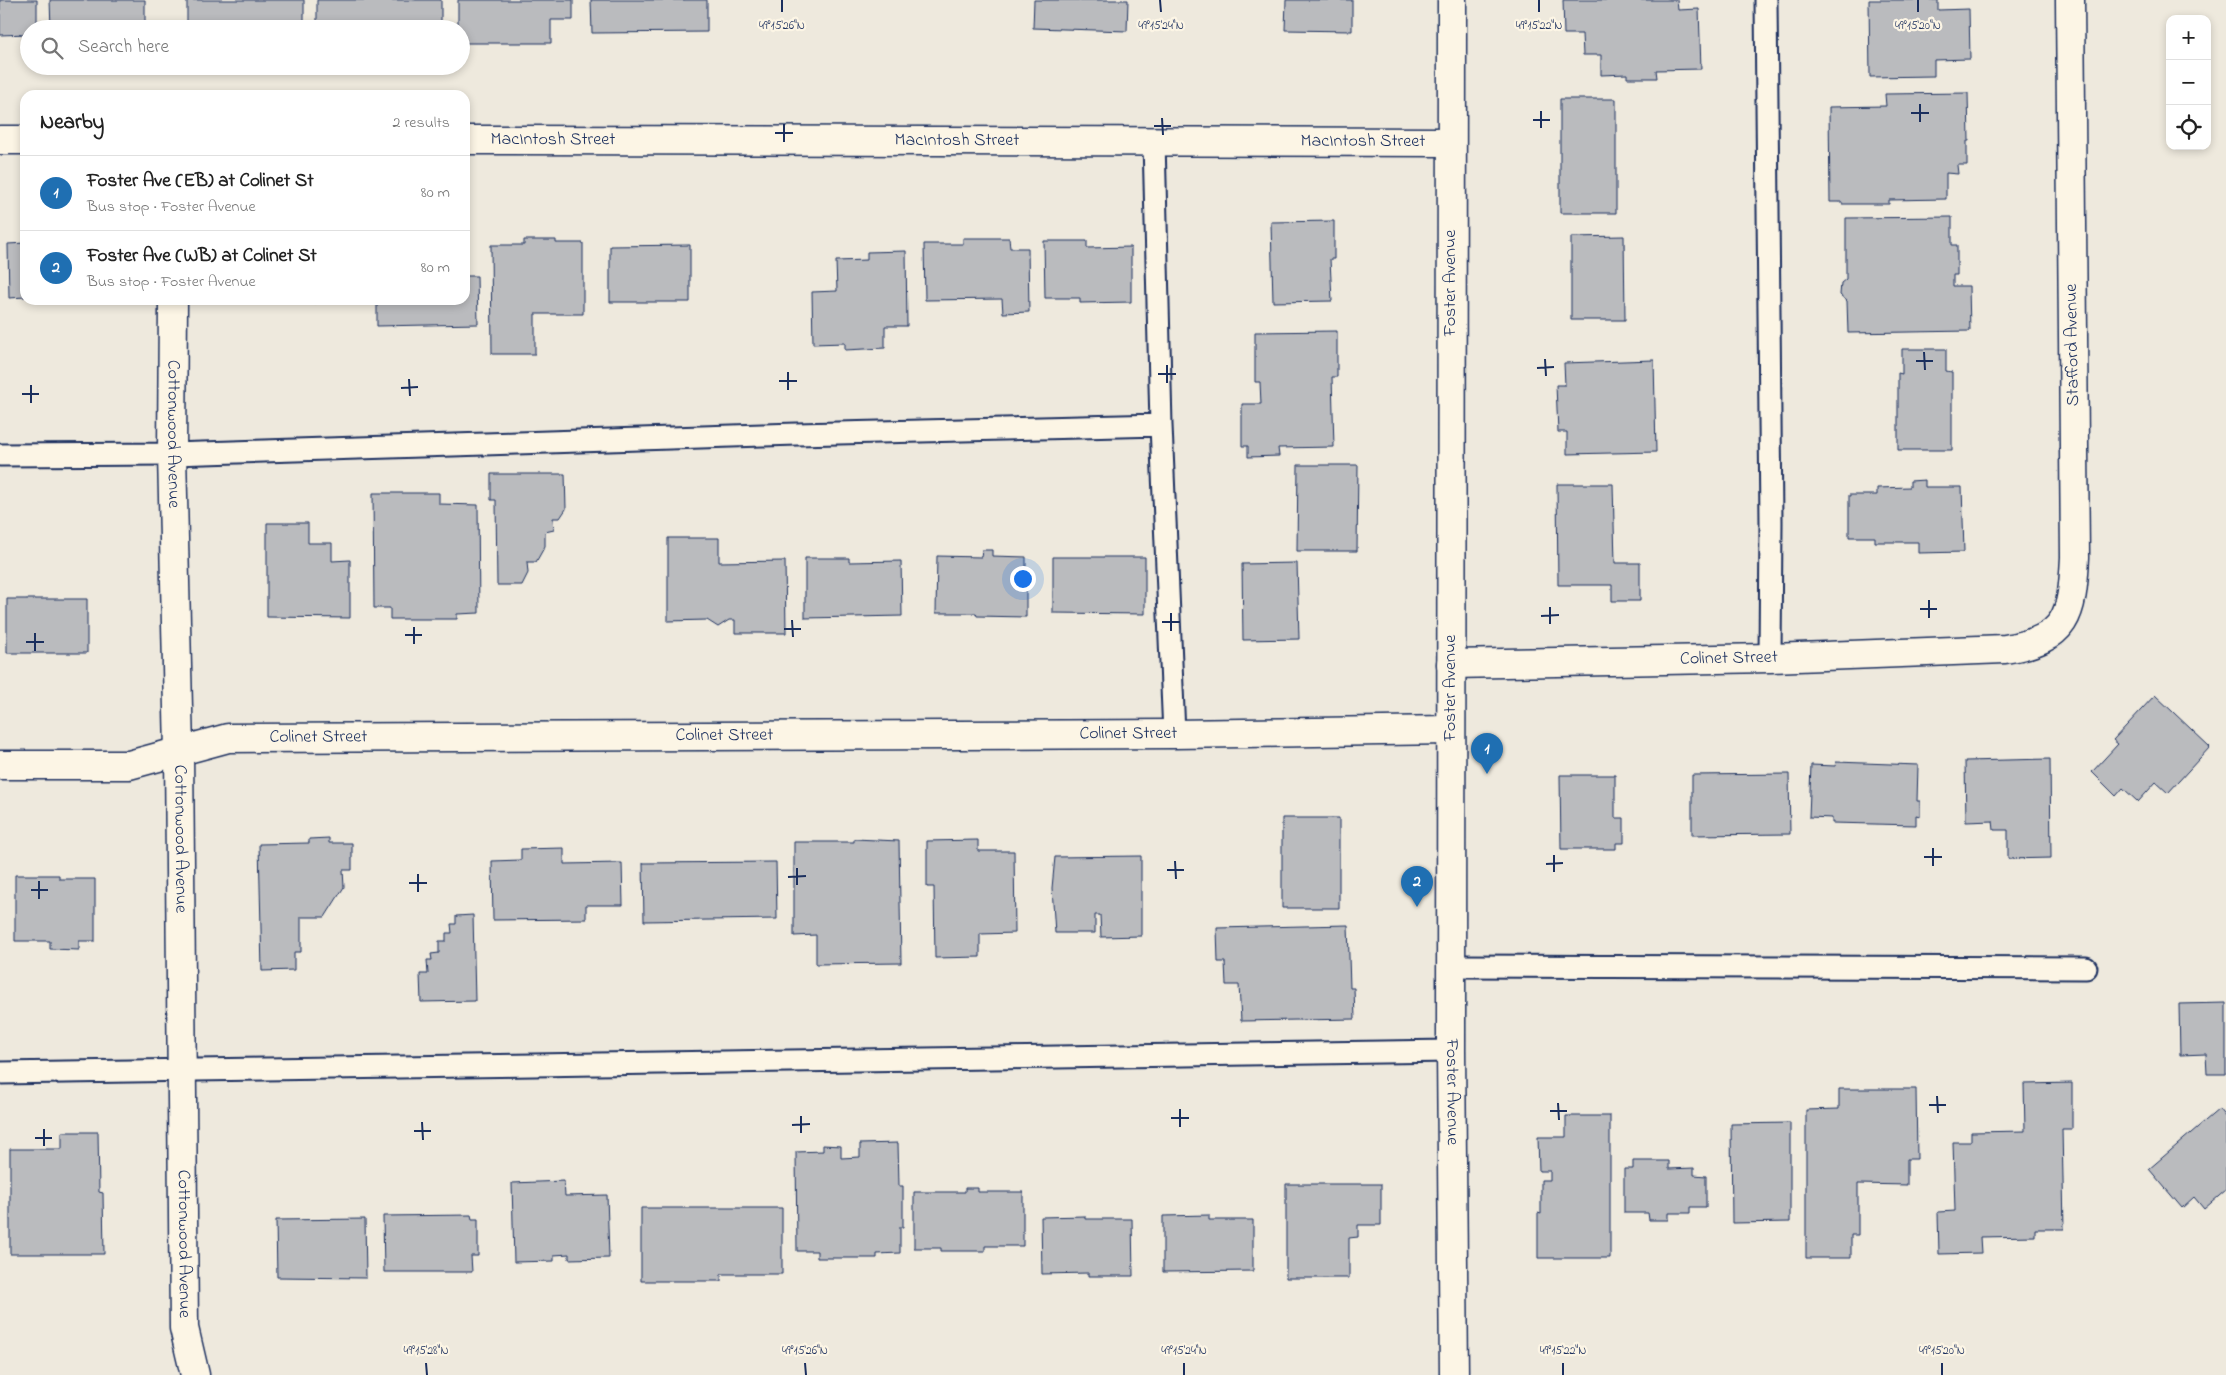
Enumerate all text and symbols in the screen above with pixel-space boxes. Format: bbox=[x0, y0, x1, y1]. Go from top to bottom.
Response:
map controls bbox=[2166, 15, 2211, 150]
button: + bbox=[2166, 15, 2211, 60]
text: 49°15'26"N bbox=[759, 17, 805, 35]
text: 49°15'24"N bbox=[1138, 17, 1184, 35]
text: 49°15'22"N bbox=[1516, 17, 1562, 35]
text: 49°15'20"N bbox=[1895, 17, 1941, 35]
search box bbox=[20, 20, 470, 75]
icon: search bbox=[38, 34, 66, 62]
text: Search here bbox=[78, 34, 169, 61]
button: − bbox=[2166, 60, 2211, 105]
button: locate bbox=[2166, 105, 2211, 150]
text: Nearby bbox=[40, 108, 104, 138]
text: 2 results bbox=[392, 111, 450, 135]
street label: MacIntosh Street bbox=[491, 127, 615, 153]
street label: MacIntosh Street bbox=[895, 128, 1019, 154]
street label: MacIntosh Street bbox=[1301, 129, 1425, 155]
text: Foster Ave (EB) at Colinet St bbox=[87, 168, 314, 195]
text: 1 bbox=[53, 181, 59, 205]
text: 80 m bbox=[421, 181, 450, 205]
text: Bus stop · Foster Avenue bbox=[87, 195, 256, 219]
street label: Foster Avenue bbox=[1438, 229, 1464, 337]
text: Foster Ave (WB) at Colinet St bbox=[87, 243, 317, 270]
text: 2 bbox=[52, 256, 60, 280]
text: 80 m bbox=[421, 256, 450, 280]
text: Bus stop · Foster Avenue bbox=[87, 270, 256, 294]
street label: Stafford Avenue bbox=[2059, 283, 2087, 406]
street label: Cottonwood Avenue bbox=[159, 360, 186, 509]
your location bbox=[1010, 566, 1036, 592]
street label: Foster Avenue bbox=[1438, 634, 1464, 742]
street label: Colinet Street bbox=[1680, 645, 1778, 673]
street label: Colinet Street bbox=[1079, 721, 1178, 747]
street label: Colinet Street bbox=[675, 723, 773, 749]
street label: Colinet Street bbox=[269, 724, 367, 751]
pin: 1 bbox=[1471, 733, 1503, 774]
street label: Cottonwood Avenue bbox=[166, 765, 193, 914]
pin: 2 bbox=[1401, 866, 1433, 907]
street label: Foster Avenue bbox=[1438, 1038, 1465, 1146]
street label: Cottonwood Avenue bbox=[170, 1170, 197, 1319]
text: 49°15'28"N bbox=[403, 1342, 449, 1360]
text: 49°15'26"N bbox=[782, 1342, 828, 1360]
text: 49°15'24"N bbox=[1161, 1342, 1207, 1360]
text: 49°15'22"N bbox=[1540, 1342, 1586, 1360]
text: 49°15'20"N bbox=[1919, 1342, 1965, 1360]

